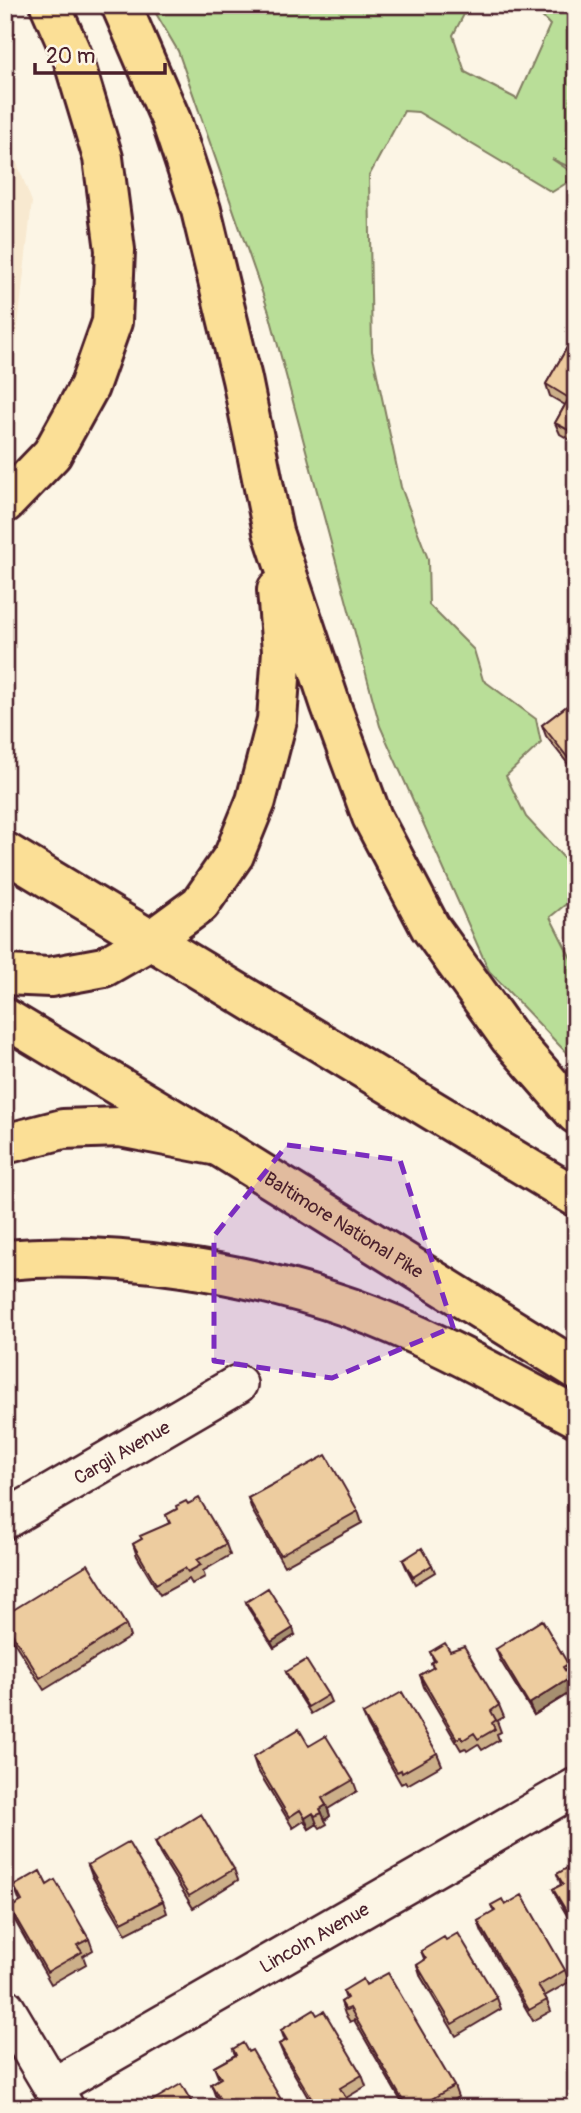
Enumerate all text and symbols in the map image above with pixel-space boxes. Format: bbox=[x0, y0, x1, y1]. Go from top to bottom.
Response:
scale bar bbox=[35, 32, 164, 76]
text: 20 m bbox=[46, 43, 95, 70]
street label: Baltimore National Pike bbox=[259, 1167, 428, 1284]
street label: Cargil Avenue bbox=[70, 1415, 175, 1490]
street label: Lincoln Avenue bbox=[256, 1897, 374, 1979]

